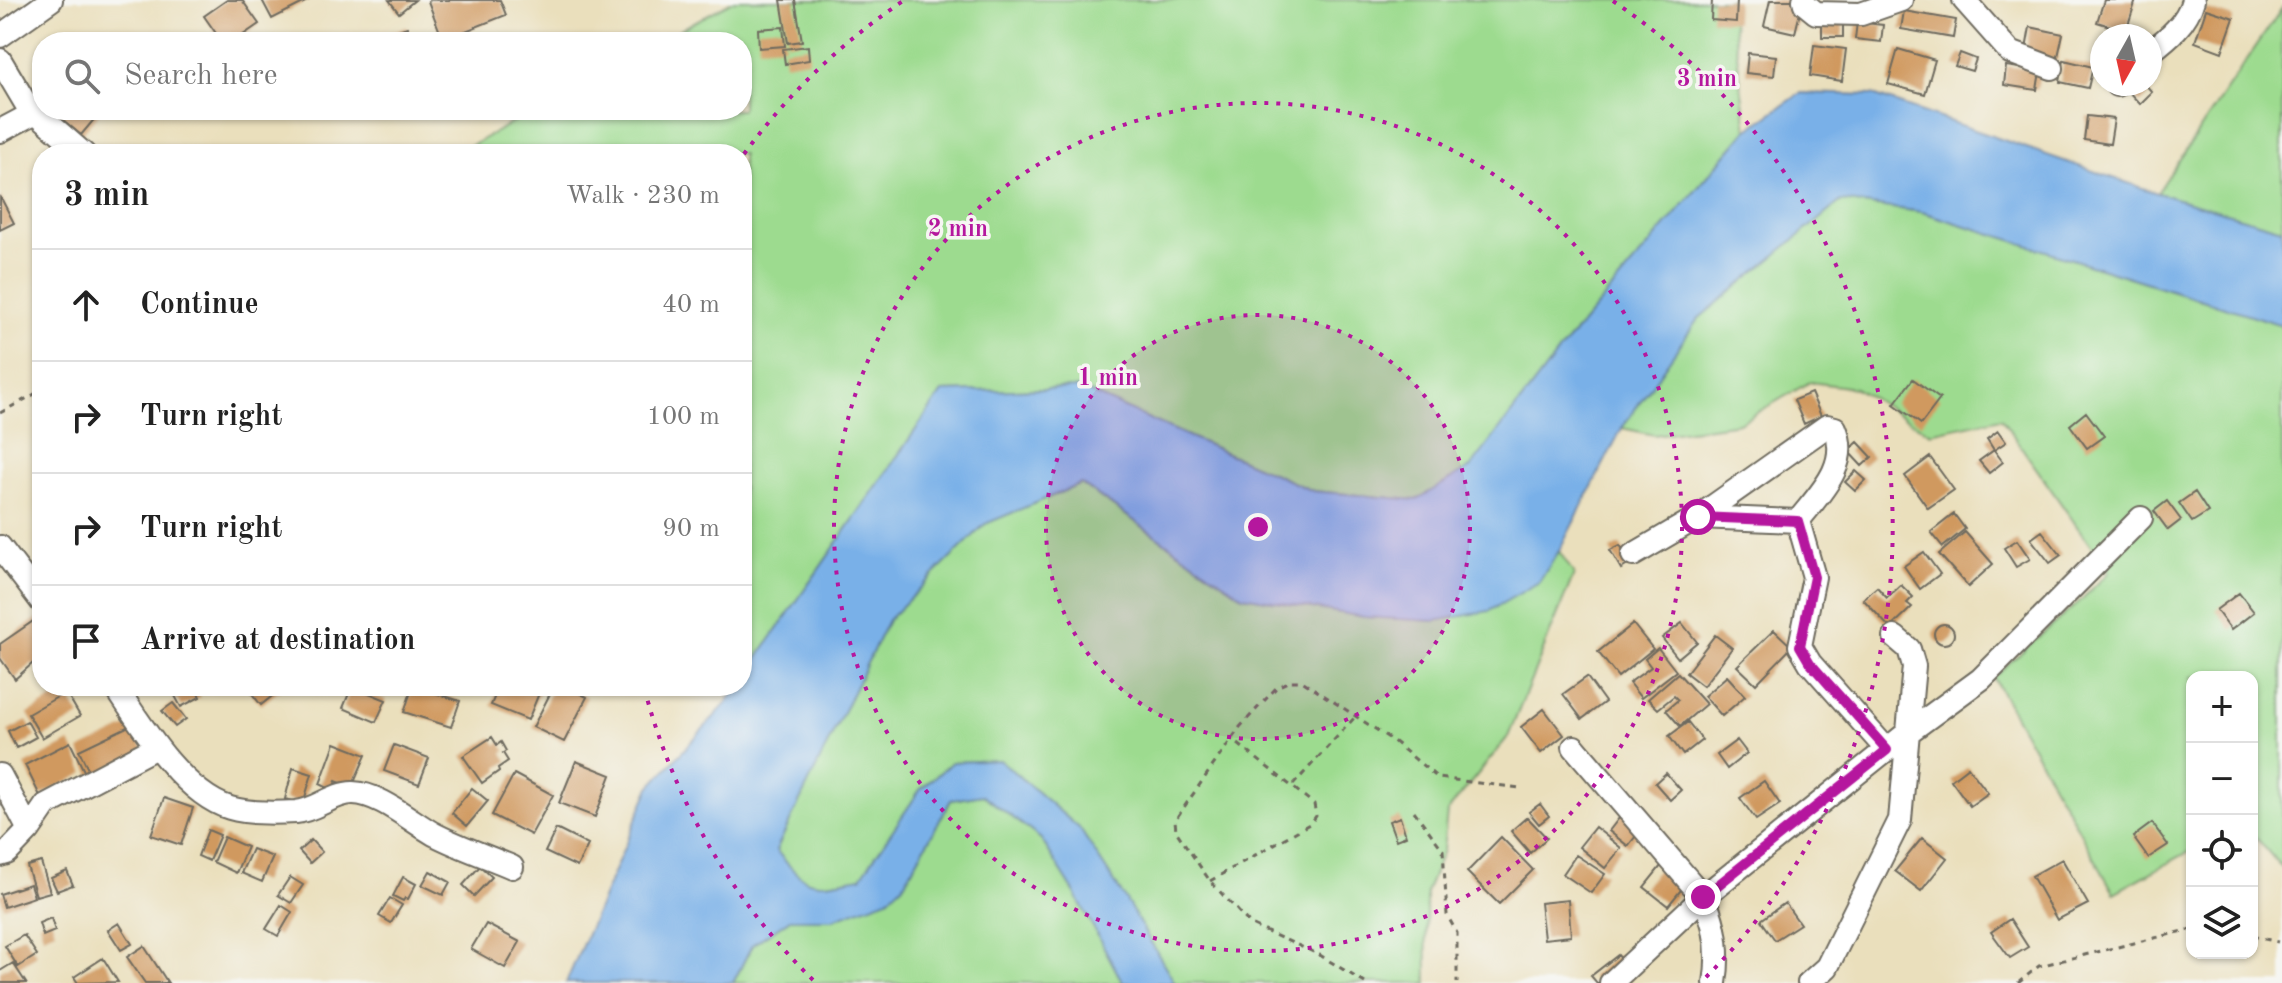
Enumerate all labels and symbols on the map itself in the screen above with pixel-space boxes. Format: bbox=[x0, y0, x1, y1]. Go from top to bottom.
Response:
north arrow bbox=[2090, 24, 2162, 96]
text: 3 min bbox=[1677, 68, 1737, 92]
text: 2 min bbox=[928, 218, 988, 242]
text: 1 min bbox=[1078, 367, 1138, 391]
route start bbox=[1680, 499, 1716, 535]
centre of rings bbox=[1244, 513, 1272, 541]
route end bbox=[1685, 879, 1721, 915]

